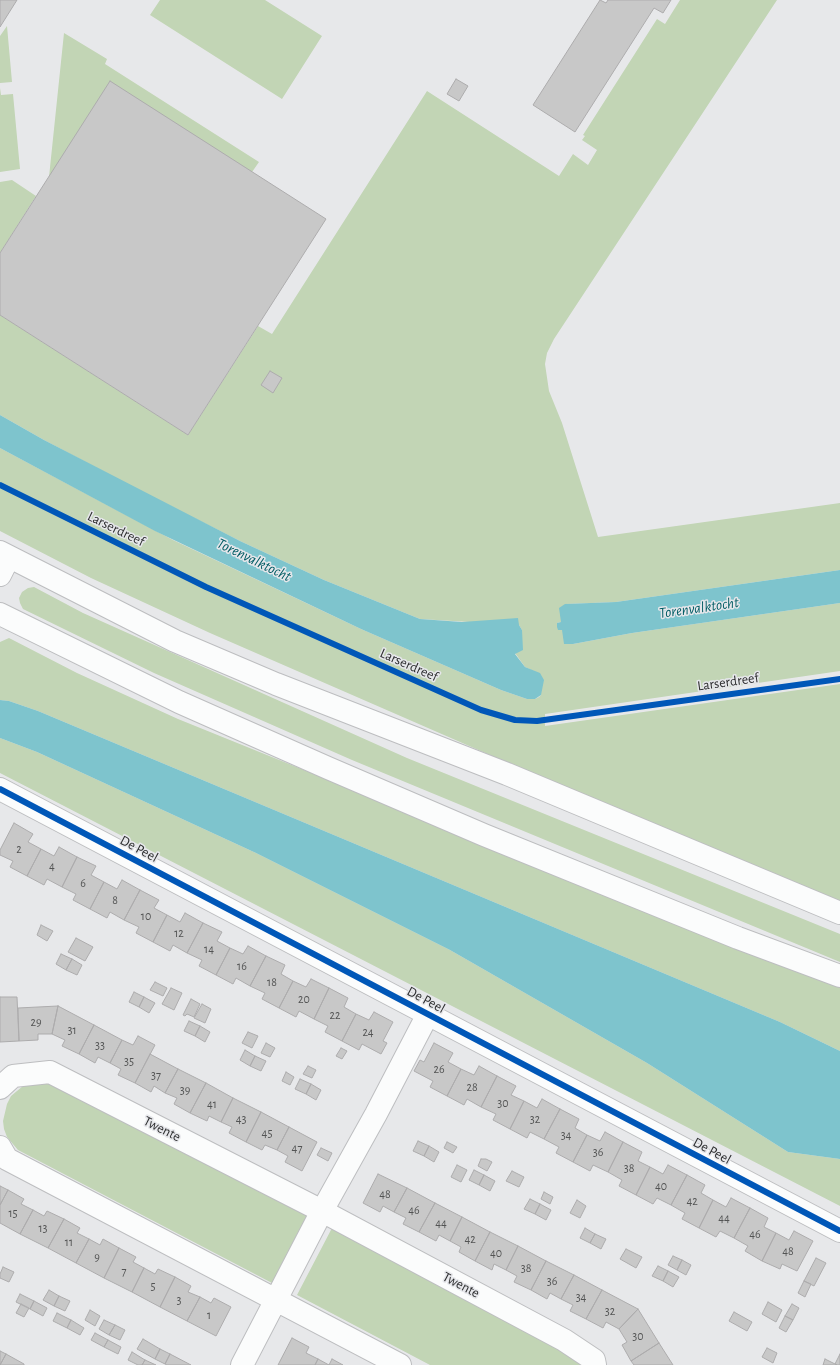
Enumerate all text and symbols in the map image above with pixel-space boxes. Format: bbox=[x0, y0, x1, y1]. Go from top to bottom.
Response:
street label: Larserdreef bbox=[85, 508, 147, 550]
water label: Torenvalktocht bbox=[214, 534, 294, 586]
water label: Torenvalktocht bbox=[658, 593, 740, 623]
street label: Larserdreef bbox=[377, 645, 441, 685]
street label: Larserdreef bbox=[696, 669, 760, 695]
street label: De Peel bbox=[117, 832, 161, 866]
house number: 2 bbox=[16, 842, 22, 856]
house number: 4 bbox=[49, 859, 55, 873]
house number: 6 bbox=[80, 876, 86, 890]
house number: 8 bbox=[112, 893, 118, 907]
house number: 10 bbox=[141, 909, 151, 923]
house number: 12 bbox=[174, 926, 184, 940]
house number: 14 bbox=[204, 942, 214, 956]
house number: 16 bbox=[237, 959, 247, 973]
house number: 18 bbox=[267, 975, 277, 989]
street label: De Peel bbox=[404, 983, 448, 1017]
house number: 20 bbox=[298, 992, 310, 1006]
house number: 22 bbox=[330, 1008, 340, 1022]
house number: 29 bbox=[30, 1015, 42, 1029]
house number: 31 bbox=[67, 1023, 77, 1037]
house number: 24 bbox=[362, 1025, 374, 1039]
house number: 33 bbox=[95, 1038, 105, 1052]
house number: 35 bbox=[124, 1054, 134, 1068]
house number: 26 bbox=[433, 1062, 445, 1076]
house number: 37 bbox=[151, 1068, 161, 1082]
house number: 28 bbox=[466, 1080, 478, 1094]
house number: 39 bbox=[180, 1083, 190, 1097]
house number: 30 bbox=[497, 1096, 509, 1110]
house number: 41 bbox=[207, 1097, 217, 1111]
house number: 43 bbox=[236, 1112, 246, 1126]
house number: 32 bbox=[530, 1112, 540, 1126]
street label: Twente bbox=[141, 1113, 183, 1145]
house number: 45 bbox=[262, 1126, 272, 1140]
house number: 34 bbox=[561, 1128, 571, 1142]
street label: De Peel bbox=[690, 1134, 734, 1168]
house number: 47 bbox=[292, 1141, 302, 1155]
house number: 36 bbox=[593, 1145, 603, 1159]
house number: 38 bbox=[624, 1161, 634, 1175]
house number: 40 bbox=[655, 1179, 667, 1193]
house number: 48 bbox=[379, 1187, 391, 1201]
house number: 42 bbox=[686, 1194, 698, 1208]
house number: 46 bbox=[408, 1203, 420, 1217]
house number: 15 bbox=[8, 1206, 18, 1220]
house number: 44 bbox=[718, 1211, 730, 1225]
house number: 44 bbox=[435, 1216, 447, 1230]
house number: 13 bbox=[38, 1221, 48, 1235]
house number: 46 bbox=[749, 1227, 761, 1241]
house number: 42 bbox=[464, 1232, 476, 1246]
house number: 11 bbox=[65, 1235, 73, 1249]
house number: 48 bbox=[782, 1244, 794, 1258]
house number: 40 bbox=[490, 1246, 502, 1260]
house number: 9 bbox=[94, 1250, 100, 1264]
house number: 38 bbox=[521, 1261, 531, 1275]
house number: 7 bbox=[121, 1264, 127, 1278]
street label: Twente bbox=[440, 1268, 482, 1302]
house number: 36 bbox=[547, 1274, 557, 1288]
house number: 5 bbox=[150, 1279, 156, 1293]
house number: 34 bbox=[576, 1290, 586, 1304]
house number: 3 bbox=[177, 1293, 181, 1307]
house number: 32 bbox=[605, 1304, 615, 1318]
house number: 1 bbox=[207, 1308, 211, 1322]
house number: 30 bbox=[632, 1329, 644, 1343]

